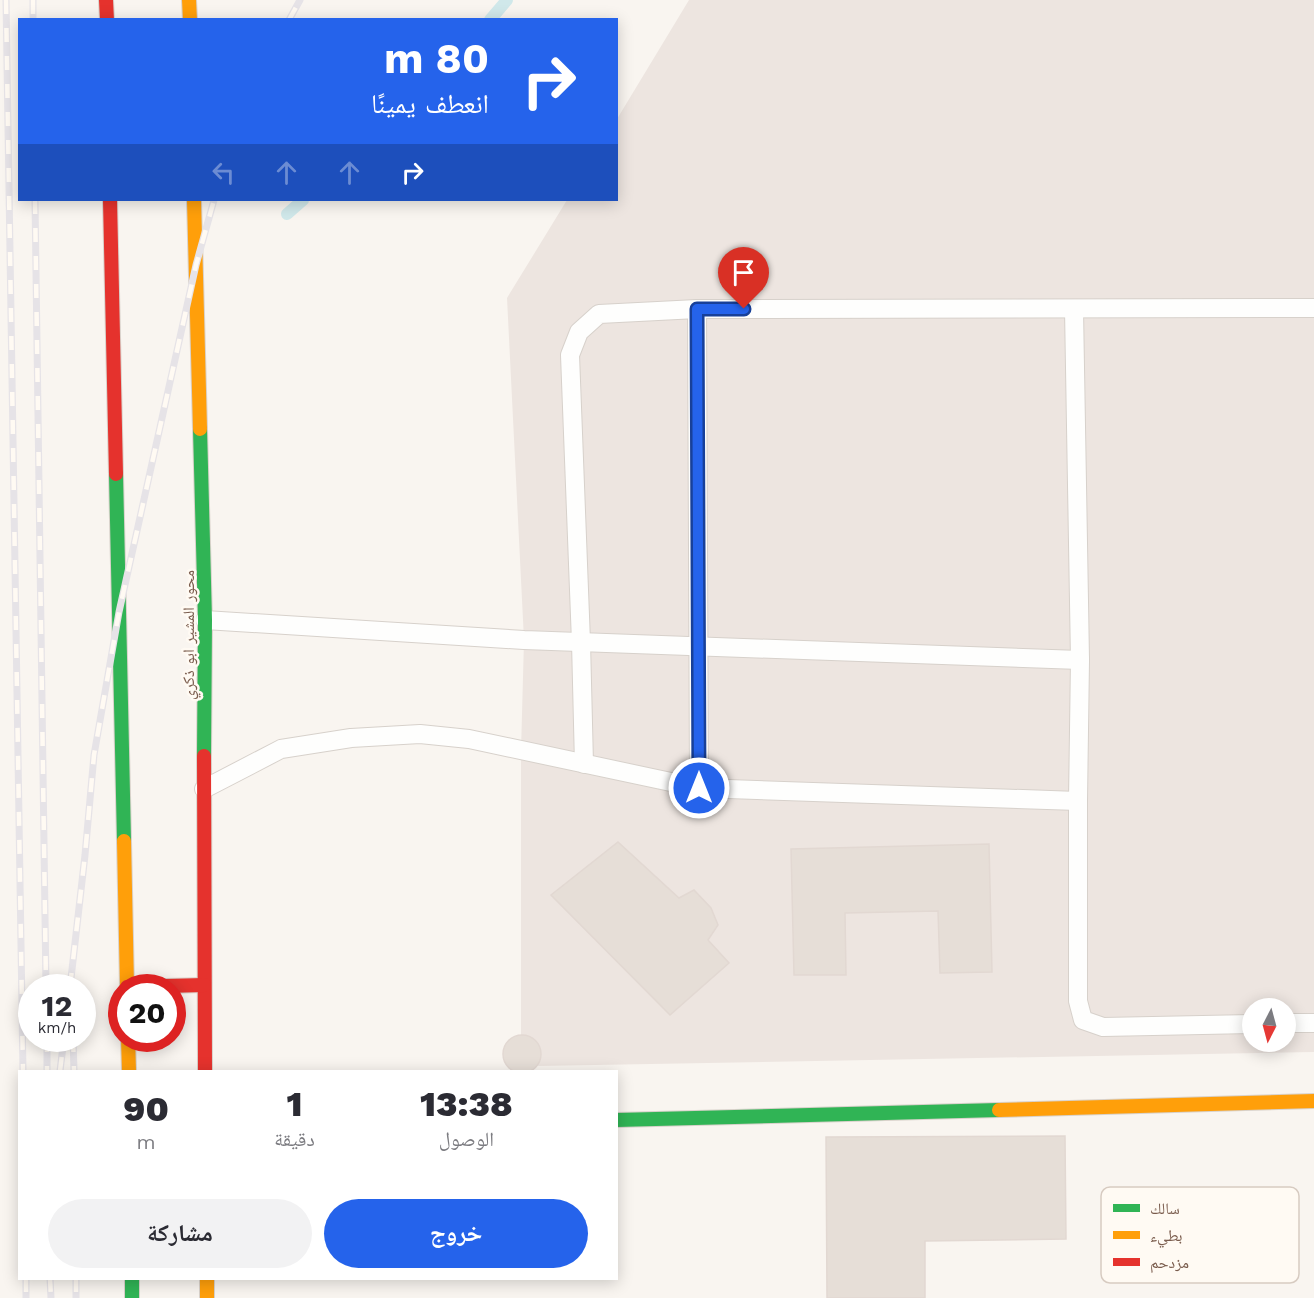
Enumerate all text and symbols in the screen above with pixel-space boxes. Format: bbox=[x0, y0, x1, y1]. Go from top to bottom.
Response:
text: 80 m bbox=[384, 34, 489, 83]
icon: right bbox=[510, 42, 588, 120]
text: انعطف يمينًا bbox=[371, 88, 489, 120]
icon: left bbox=[207, 156, 240, 189]
icon: ahead bbox=[270, 156, 303, 189]
icon: ahead bbox=[333, 156, 366, 189]
icon: right bbox=[396, 156, 429, 189]
pin bbox=[718, 247, 769, 309]
icon: arrive bbox=[727, 256, 760, 289]
street label: محور المشير ابو ذكري bbox=[179, 570, 201, 700]
position arrow bbox=[667, 756, 731, 820]
speed limit sign: 20 bbox=[108, 974, 186, 1052]
text: 12 bbox=[42, 988, 72, 1023]
north arrow bbox=[1242, 998, 1296, 1052]
map controls bbox=[1242, 998, 1296, 1052]
text: km/h bbox=[38, 1019, 76, 1037]
text: 1 bbox=[286, 1083, 302, 1125]
text: 13:38 bbox=[420, 1083, 513, 1125]
text: 90 bbox=[123, 1088, 169, 1130]
text: دقيقة bbox=[274, 1127, 315, 1151]
text: الوصول bbox=[439, 1127, 494, 1151]
text: m bbox=[137, 1130, 156, 1154]
legend bbox=[1101, 1187, 1299, 1283]
button: مشاركة bbox=[48, 1199, 312, 1268]
button: خروج bbox=[324, 1199, 588, 1268]
text: سالك bbox=[1150, 1199, 1180, 1218]
text: بطيء bbox=[1150, 1226, 1182, 1248]
text: مزدحم bbox=[1150, 1253, 1189, 1273]

